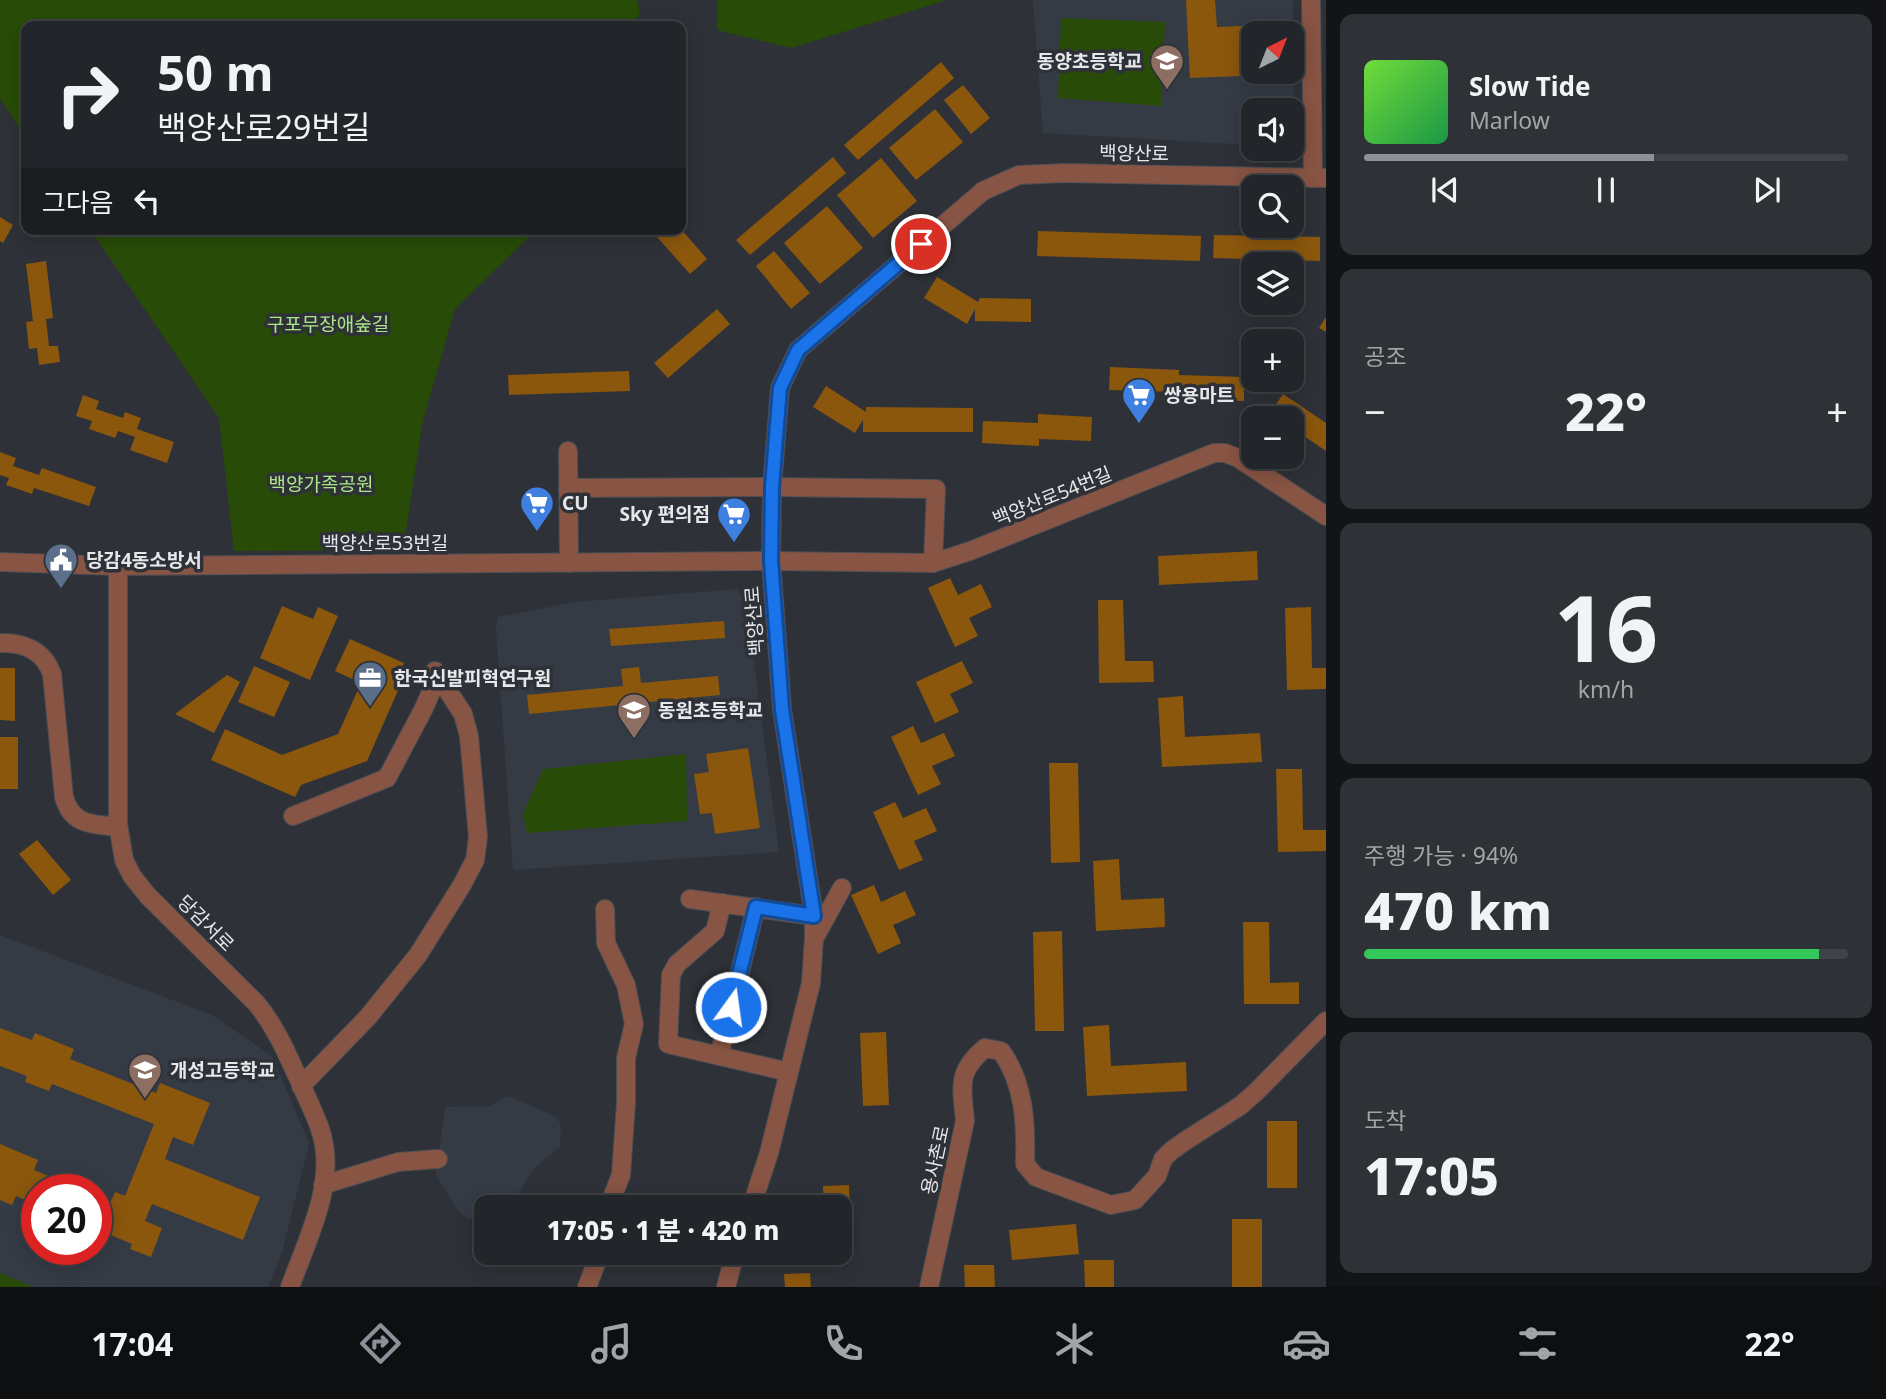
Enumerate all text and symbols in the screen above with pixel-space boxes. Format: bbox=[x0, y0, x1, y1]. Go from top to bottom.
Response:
north arrow bbox=[1241, 21, 1304, 84]
map controls bbox=[1241, 21, 1304, 469]
text: 50 m bbox=[157, 39, 274, 105]
school or university icon: 동양초등학교 bbox=[1148, 42, 1186, 91]
place label: 동양초등학교 bbox=[1037, 48, 1142, 74]
icon: right bbox=[42, 49, 133, 140]
text: Slow Tide bbox=[1469, 68, 1591, 104]
button: sound bbox=[1241, 98, 1304, 161]
text: Marlow bbox=[1469, 104, 1550, 136]
text: 백양산로29번길 bbox=[157, 105, 370, 148]
street label: 백양산로 bbox=[1099, 139, 1169, 167]
icon: previous bbox=[1426, 171, 1464, 209]
icon: pause bbox=[1587, 171, 1625, 209]
icon: next bbox=[1748, 171, 1786, 209]
button: search bbox=[1241, 175, 1304, 238]
icon: left bbox=[128, 182, 166, 220]
text: 그다음 bbox=[42, 184, 114, 220]
pin bbox=[891, 214, 951, 274]
icon: arrive bbox=[902, 225, 940, 263]
button: layers bbox=[1241, 252, 1304, 315]
park label: 구포무장애숲길 bbox=[267, 311, 389, 337]
button: + bbox=[1241, 329, 1304, 392]
text: 공조 bbox=[1364, 340, 1406, 372]
text: 22° bbox=[1565, 375, 1647, 446]
supermarket icon: 쌍용마트 bbox=[1120, 376, 1158, 425]
place label: 쌍용마트 bbox=[1164, 382, 1234, 408]
text: − bbox=[1364, 385, 1386, 437]
text: + bbox=[1826, 385, 1848, 437]
button: − bbox=[1241, 406, 1304, 469]
street label: 백양산로54번길 bbox=[988, 460, 1116, 532]
park label: 백양가족공원 bbox=[269, 471, 373, 497]
supermarket icon: CU bbox=[518, 484, 556, 533]
place label: CU bbox=[562, 490, 589, 516]
supermarket icon: Sky 편의점 bbox=[715, 495, 753, 544]
place label: Sky 편의점 bbox=[620, 501, 710, 527]
street label: 백양산로53번길 bbox=[322, 530, 448, 556]
public building icon: 당감4동소방서 bbox=[42, 541, 80, 590]
place label: 당감4동소방서 bbox=[86, 547, 202, 573]
text: 16 bbox=[1554, 565, 1658, 689]
street label: 백양산로 bbox=[739, 585, 769, 657]
office icon: 한국신발피혁연구원 bbox=[351, 659, 389, 708]
place label: 한국신발피혁연구원 bbox=[394, 665, 551, 691]
text: km/h bbox=[1578, 673, 1634, 705]
school or university icon: 동원초등학교 bbox=[615, 691, 653, 740]
place label: 동원초등학교 bbox=[658, 697, 763, 723]
text: 주행 가능 · 94% bbox=[1364, 839, 1518, 871]
text: 470 km bbox=[1364, 874, 1552, 945]
street label: 당감서로 bbox=[172, 889, 240, 957]
position arrow bbox=[694, 970, 768, 1044]
school or university icon: 개성고등학교 bbox=[126, 1051, 164, 1100]
place label: 개성고등학교 bbox=[170, 1057, 275, 1083]
text: 도착 bbox=[1364, 1104, 1406, 1136]
street label: 용사촌로 bbox=[915, 1123, 955, 1197]
text: 17:05 bbox=[1364, 1139, 1499, 1210]
speed limit sign: 20 bbox=[21, 1174, 112, 1265]
text: 17:05 · 1 분 · 420 m bbox=[547, 1212, 779, 1248]
icon: directions bbox=[356, 1319, 405, 1368]
icon: music bbox=[587, 1319, 636, 1368]
icon: phone bbox=[819, 1319, 868, 1368]
icon: climate bbox=[1050, 1319, 1099, 1368]
icon: car bbox=[1282, 1319, 1331, 1368]
icon: filters bbox=[1513, 1319, 1562, 1368]
text: 17:04 bbox=[91, 1322, 173, 1365]
text: 22° bbox=[1745, 1322, 1795, 1365]

